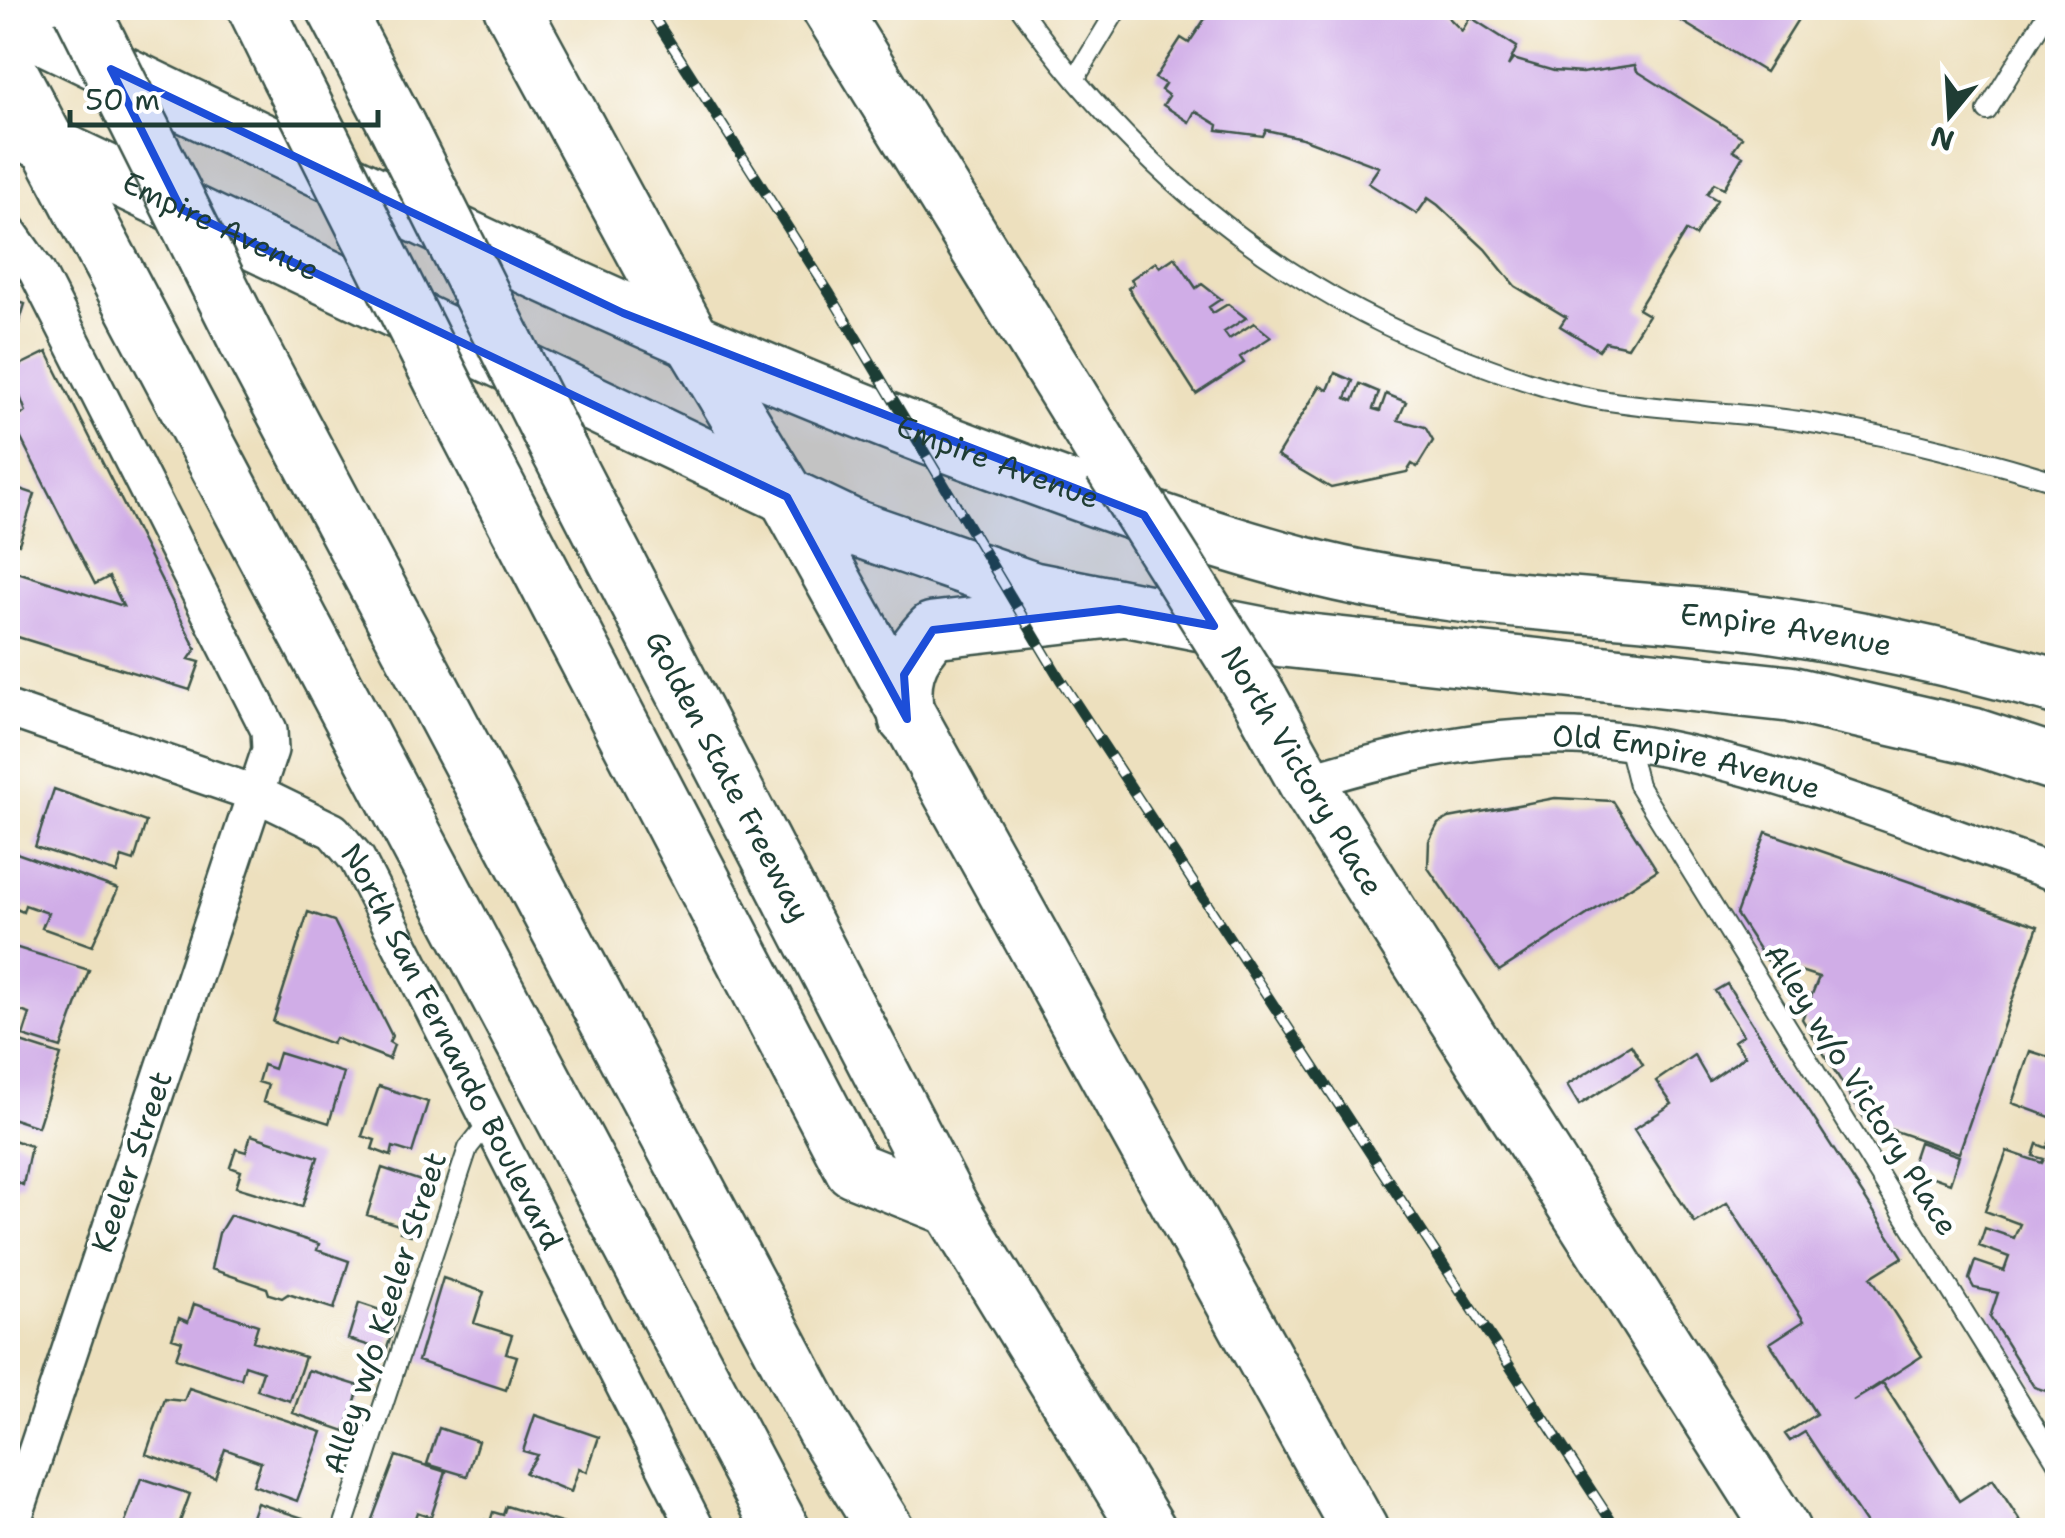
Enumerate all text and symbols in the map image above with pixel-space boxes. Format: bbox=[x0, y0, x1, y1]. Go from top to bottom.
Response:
scale bar bbox=[70, 65, 378, 127]
north arrow bbox=[1900, 65, 2000, 165]
text: 50 m bbox=[85, 79, 160, 120]
text: N bbox=[1926, 117, 1959, 160]
street label: Empire Avenue bbox=[116, 162, 326, 291]
street label: Empire Avenue bbox=[890, 405, 1105, 518]
street label: Empire Avenue bbox=[1678, 593, 1896, 666]
street label: Golden State Freeway bbox=[636, 623, 820, 929]
street label: North Victory Place bbox=[1211, 638, 1393, 904]
street label: Old Empire Avenue bbox=[1552, 716, 1826, 809]
street label: North San Fernando Boulevard bbox=[332, 834, 573, 1257]
street label: Alley w/o Victory Place bbox=[1755, 936, 1968, 1243]
street label: Keeler Street bbox=[81, 1066, 182, 1258]
street label: Alley w/o Keeler Street bbox=[313, 1147, 456, 1479]

